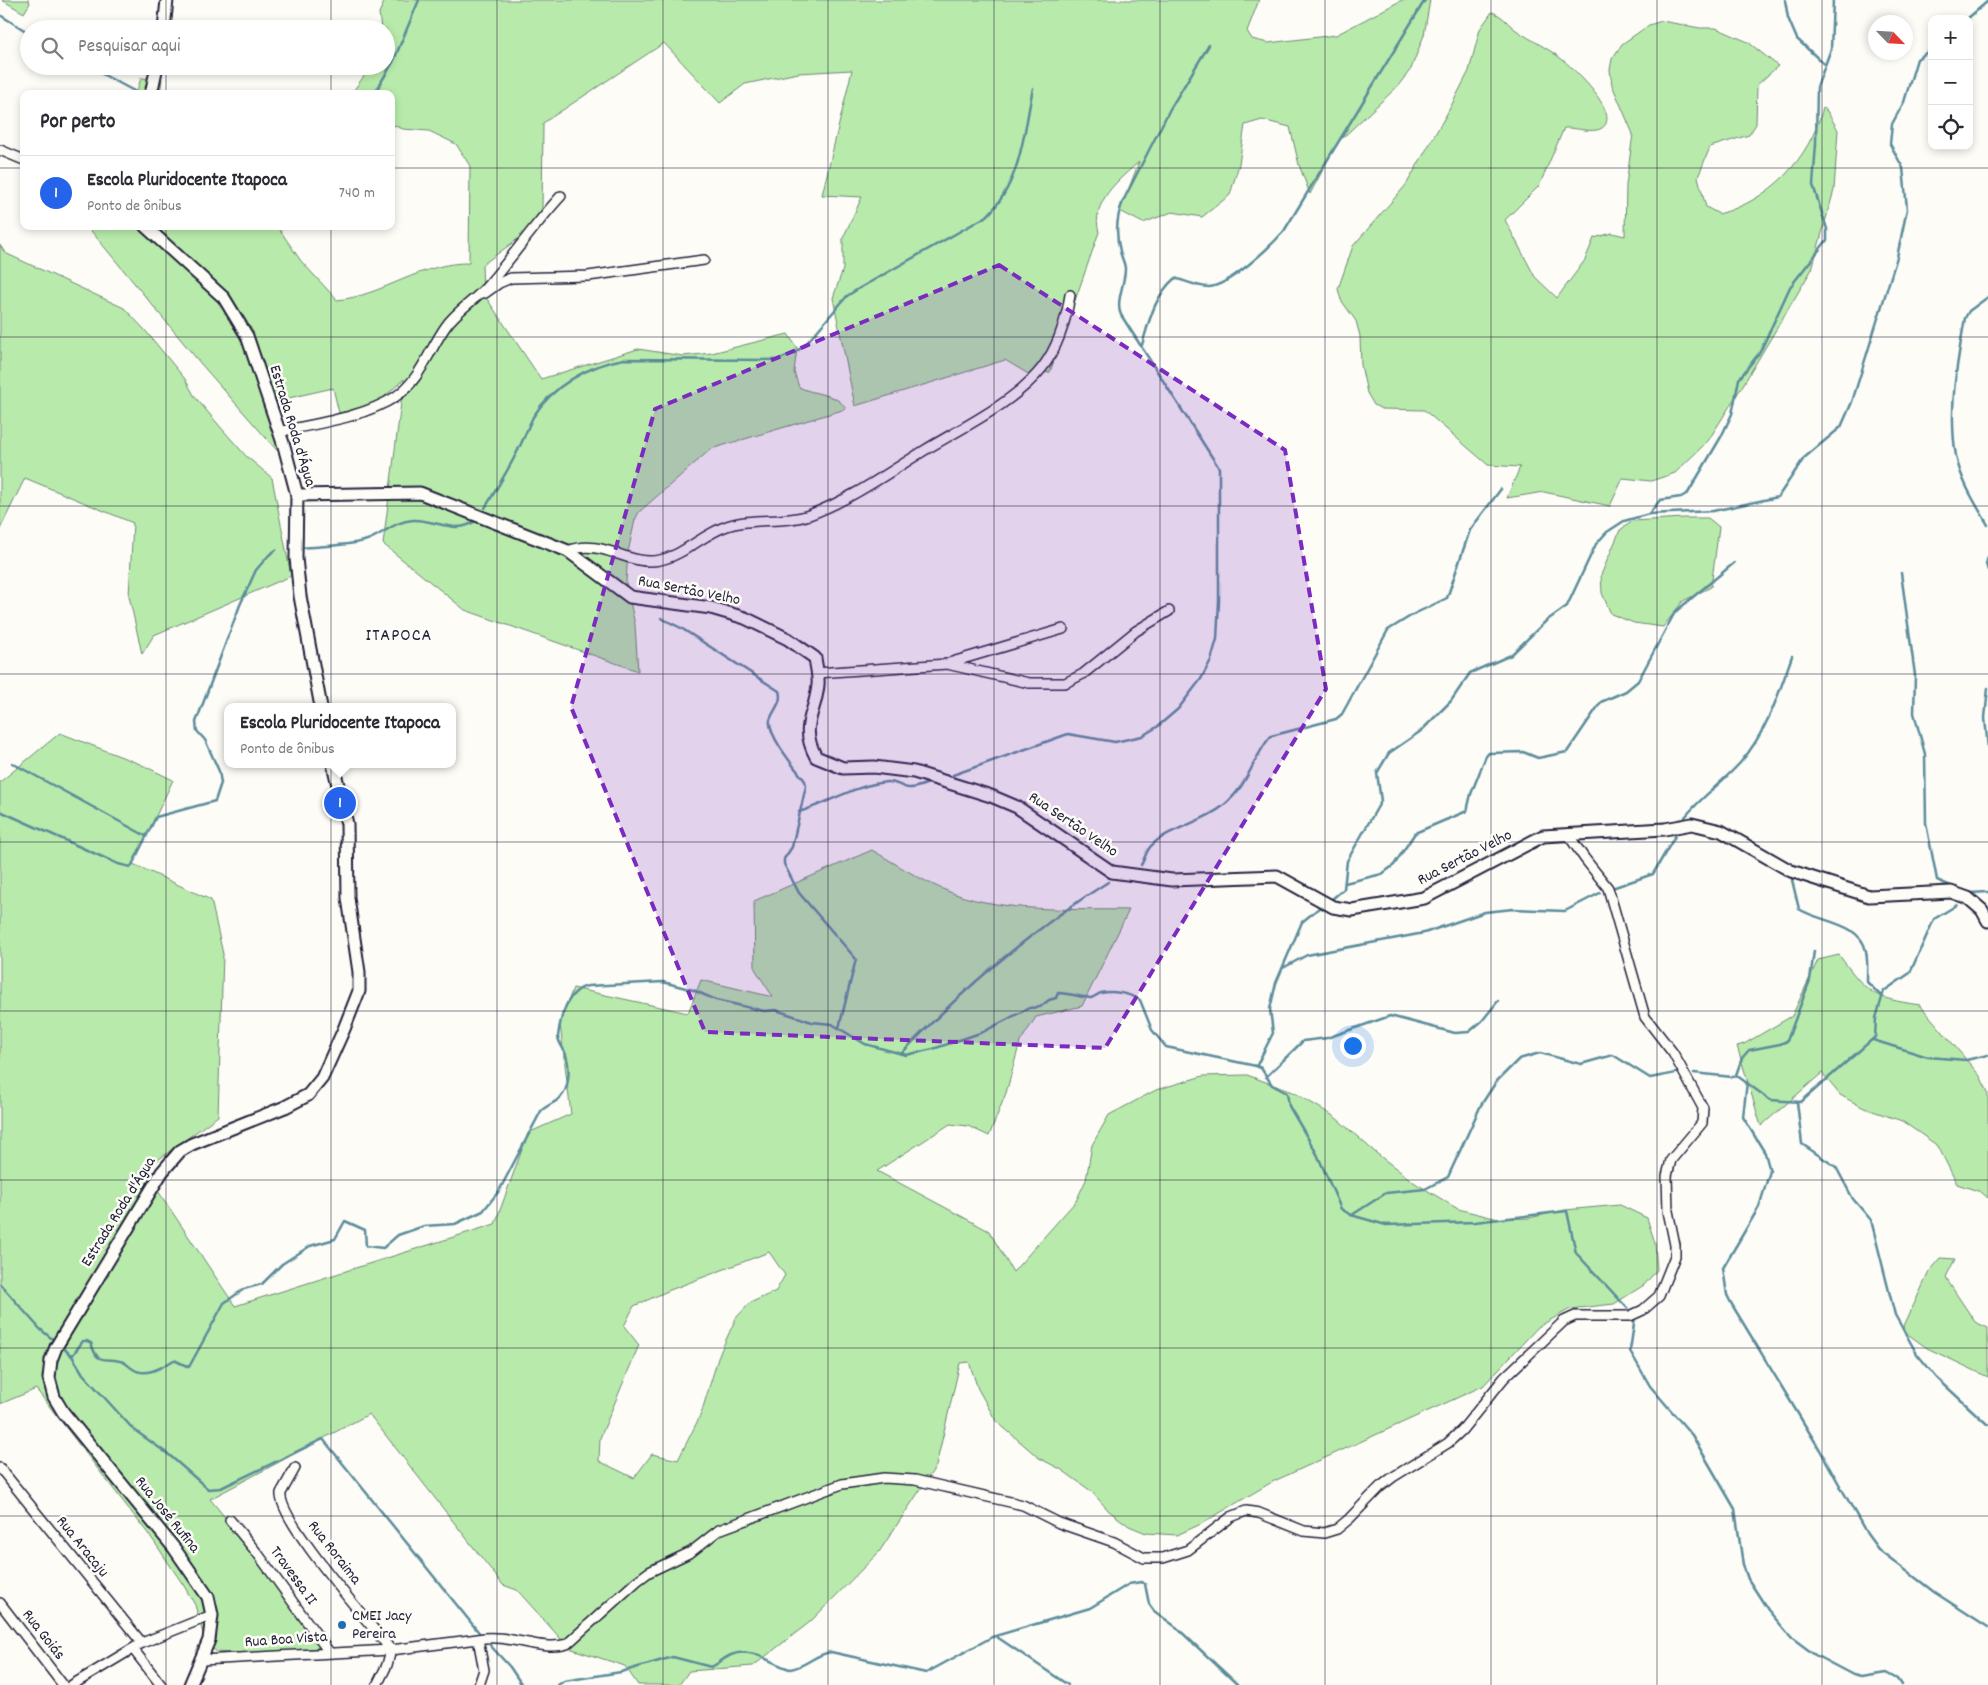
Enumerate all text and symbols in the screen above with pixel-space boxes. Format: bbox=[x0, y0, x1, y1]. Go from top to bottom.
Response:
north arrow bbox=[1868, 15, 1913, 60]
map controls bbox=[1928, 15, 1973, 150]
button: + bbox=[1928, 15, 1973, 60]
search box bbox=[20, 20, 395, 75]
icon: search bbox=[38, 34, 66, 62]
text: Pesquisar aqui bbox=[78, 34, 180, 61]
button: − bbox=[1928, 60, 1973, 105]
button: locate bbox=[1928, 105, 1973, 150]
text: Por perto bbox=[40, 108, 115, 138]
text: Escola Pluridocente Itapoca bbox=[87, 168, 287, 195]
text: 1 bbox=[54, 182, 58, 205]
text: 740 m bbox=[339, 182, 375, 205]
text: Ponto de ônibus bbox=[87, 195, 182, 218]
street label: Estrada Roda d'Água bbox=[263, 362, 322, 490]
street label: Rua Sertão Velho bbox=[636, 570, 742, 612]
district label: ITAPOCA bbox=[366, 624, 432, 649]
popup bbox=[224, 703, 456, 768]
text: Escola Pluridocente Itapoca bbox=[240, 711, 440, 738]
text: Ponto de ônibus bbox=[240, 738, 335, 761]
pin: 1 bbox=[324, 784, 356, 822]
street label: Rua Sertão Velho bbox=[1024, 787, 1122, 863]
street label: Rua Sertão Velho bbox=[1414, 824, 1516, 892]
your location bbox=[1340, 1033, 1366, 1059]
street label: Estrada Roda d'Água bbox=[76, 1152, 162, 1271]
street label: Rua José Rufina bbox=[129, 1472, 206, 1559]
street label: Rua Aracaju bbox=[50, 1511, 114, 1583]
street label: Rua Roraima bbox=[302, 1516, 367, 1590]
street label: Travessa II bbox=[264, 1542, 322, 1610]
street label: Rua Goiás bbox=[16, 1605, 70, 1665]
place label: CMEI Jacy Pereira bbox=[352, 1605, 412, 1646]
marker: CMEI Jacy Pereira bbox=[336, 1619, 348, 1631]
street label: Rua Boa Vista bbox=[244, 1626, 328, 1654]

